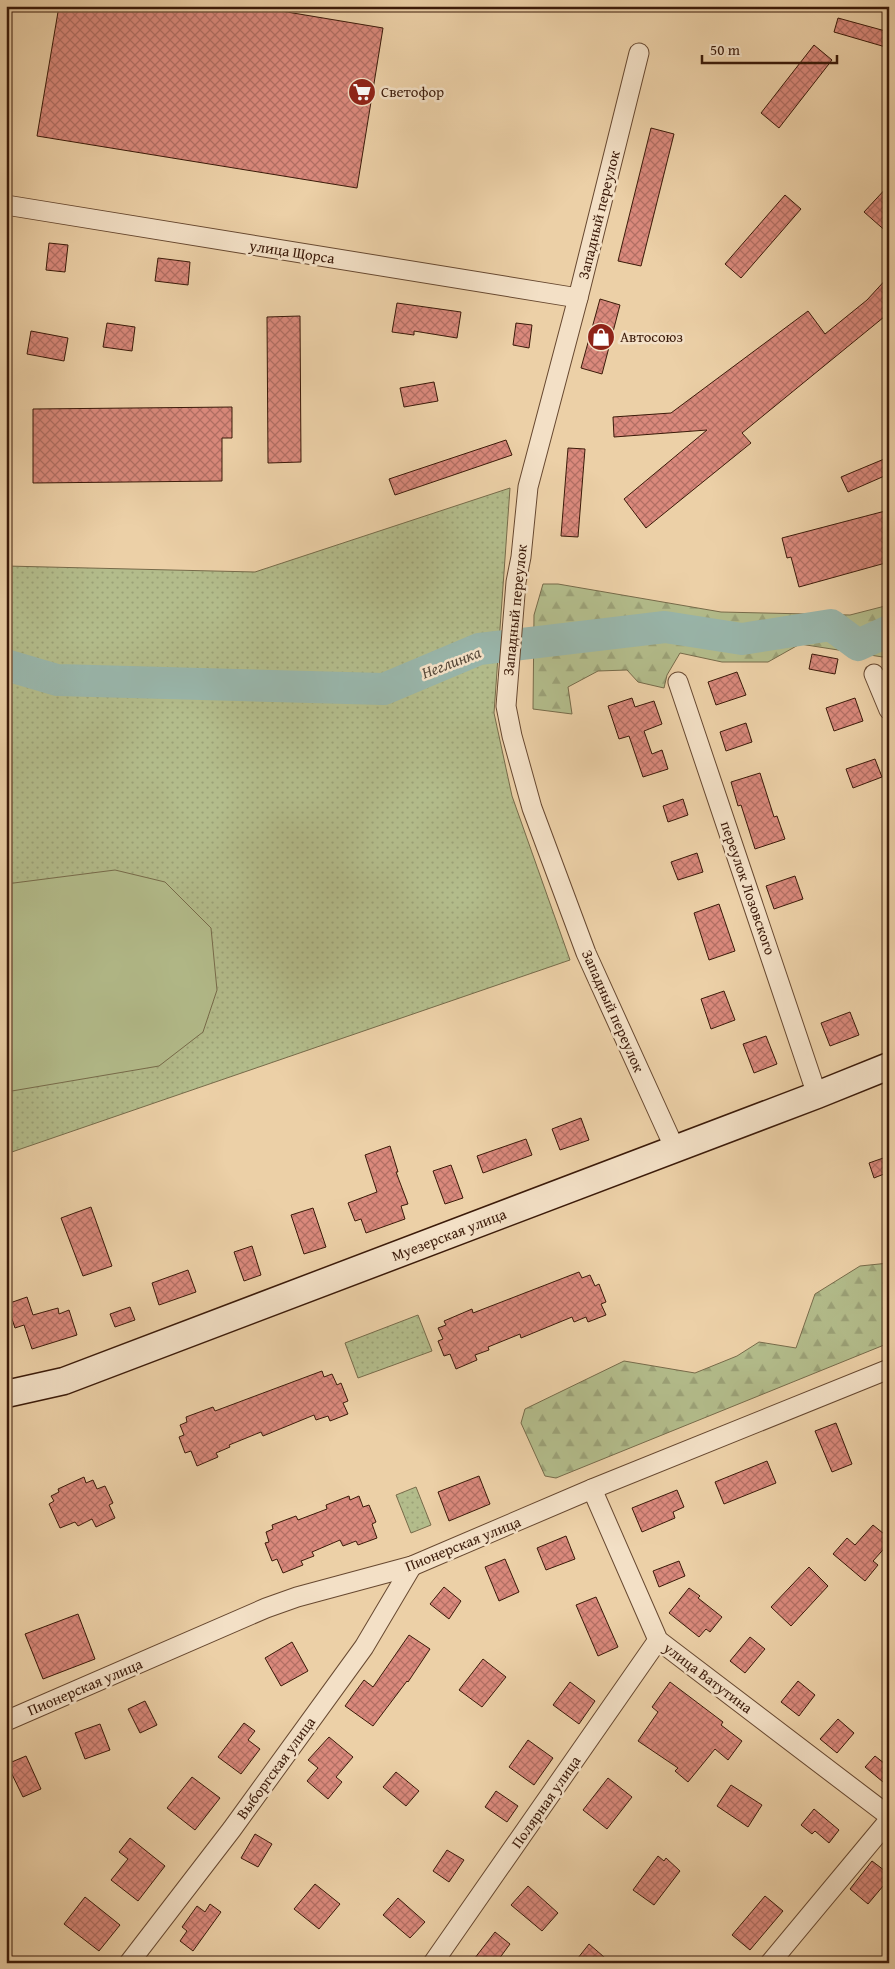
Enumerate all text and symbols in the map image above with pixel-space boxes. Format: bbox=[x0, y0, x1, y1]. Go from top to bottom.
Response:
scale bar bbox=[702, 32, 838, 64]
text: 50 m bbox=[710, 39, 741, 60]
supermarket icon: Светофор bbox=[347, 77, 377, 107]
place label: Светофор bbox=[381, 81, 444, 102]
street label: Западный переулок bbox=[572, 148, 625, 282]
street label: улица Щорса bbox=[247, 234, 337, 269]
shop icon: Автосоюз bbox=[586, 322, 616, 352]
place label: Автосоюз bbox=[620, 326, 683, 347]
street label: Западный переулок bbox=[497, 543, 532, 677]
water label: Неглинка bbox=[418, 639, 485, 684]
street label: переулок Лозовского bbox=[716, 818, 781, 958]
street label: Западный переулок bbox=[577, 946, 650, 1076]
street label: Муезерская улица bbox=[389, 1203, 510, 1266]
street label: Пионерская улица bbox=[402, 1510, 525, 1576]
street label: улица Ватутина bbox=[659, 1637, 758, 1718]
street label: Пионерская улица bbox=[24, 1652, 146, 1720]
street label: Выборгская улица bbox=[231, 1712, 320, 1823]
street label: Полярная улица bbox=[506, 1751, 586, 1852]

